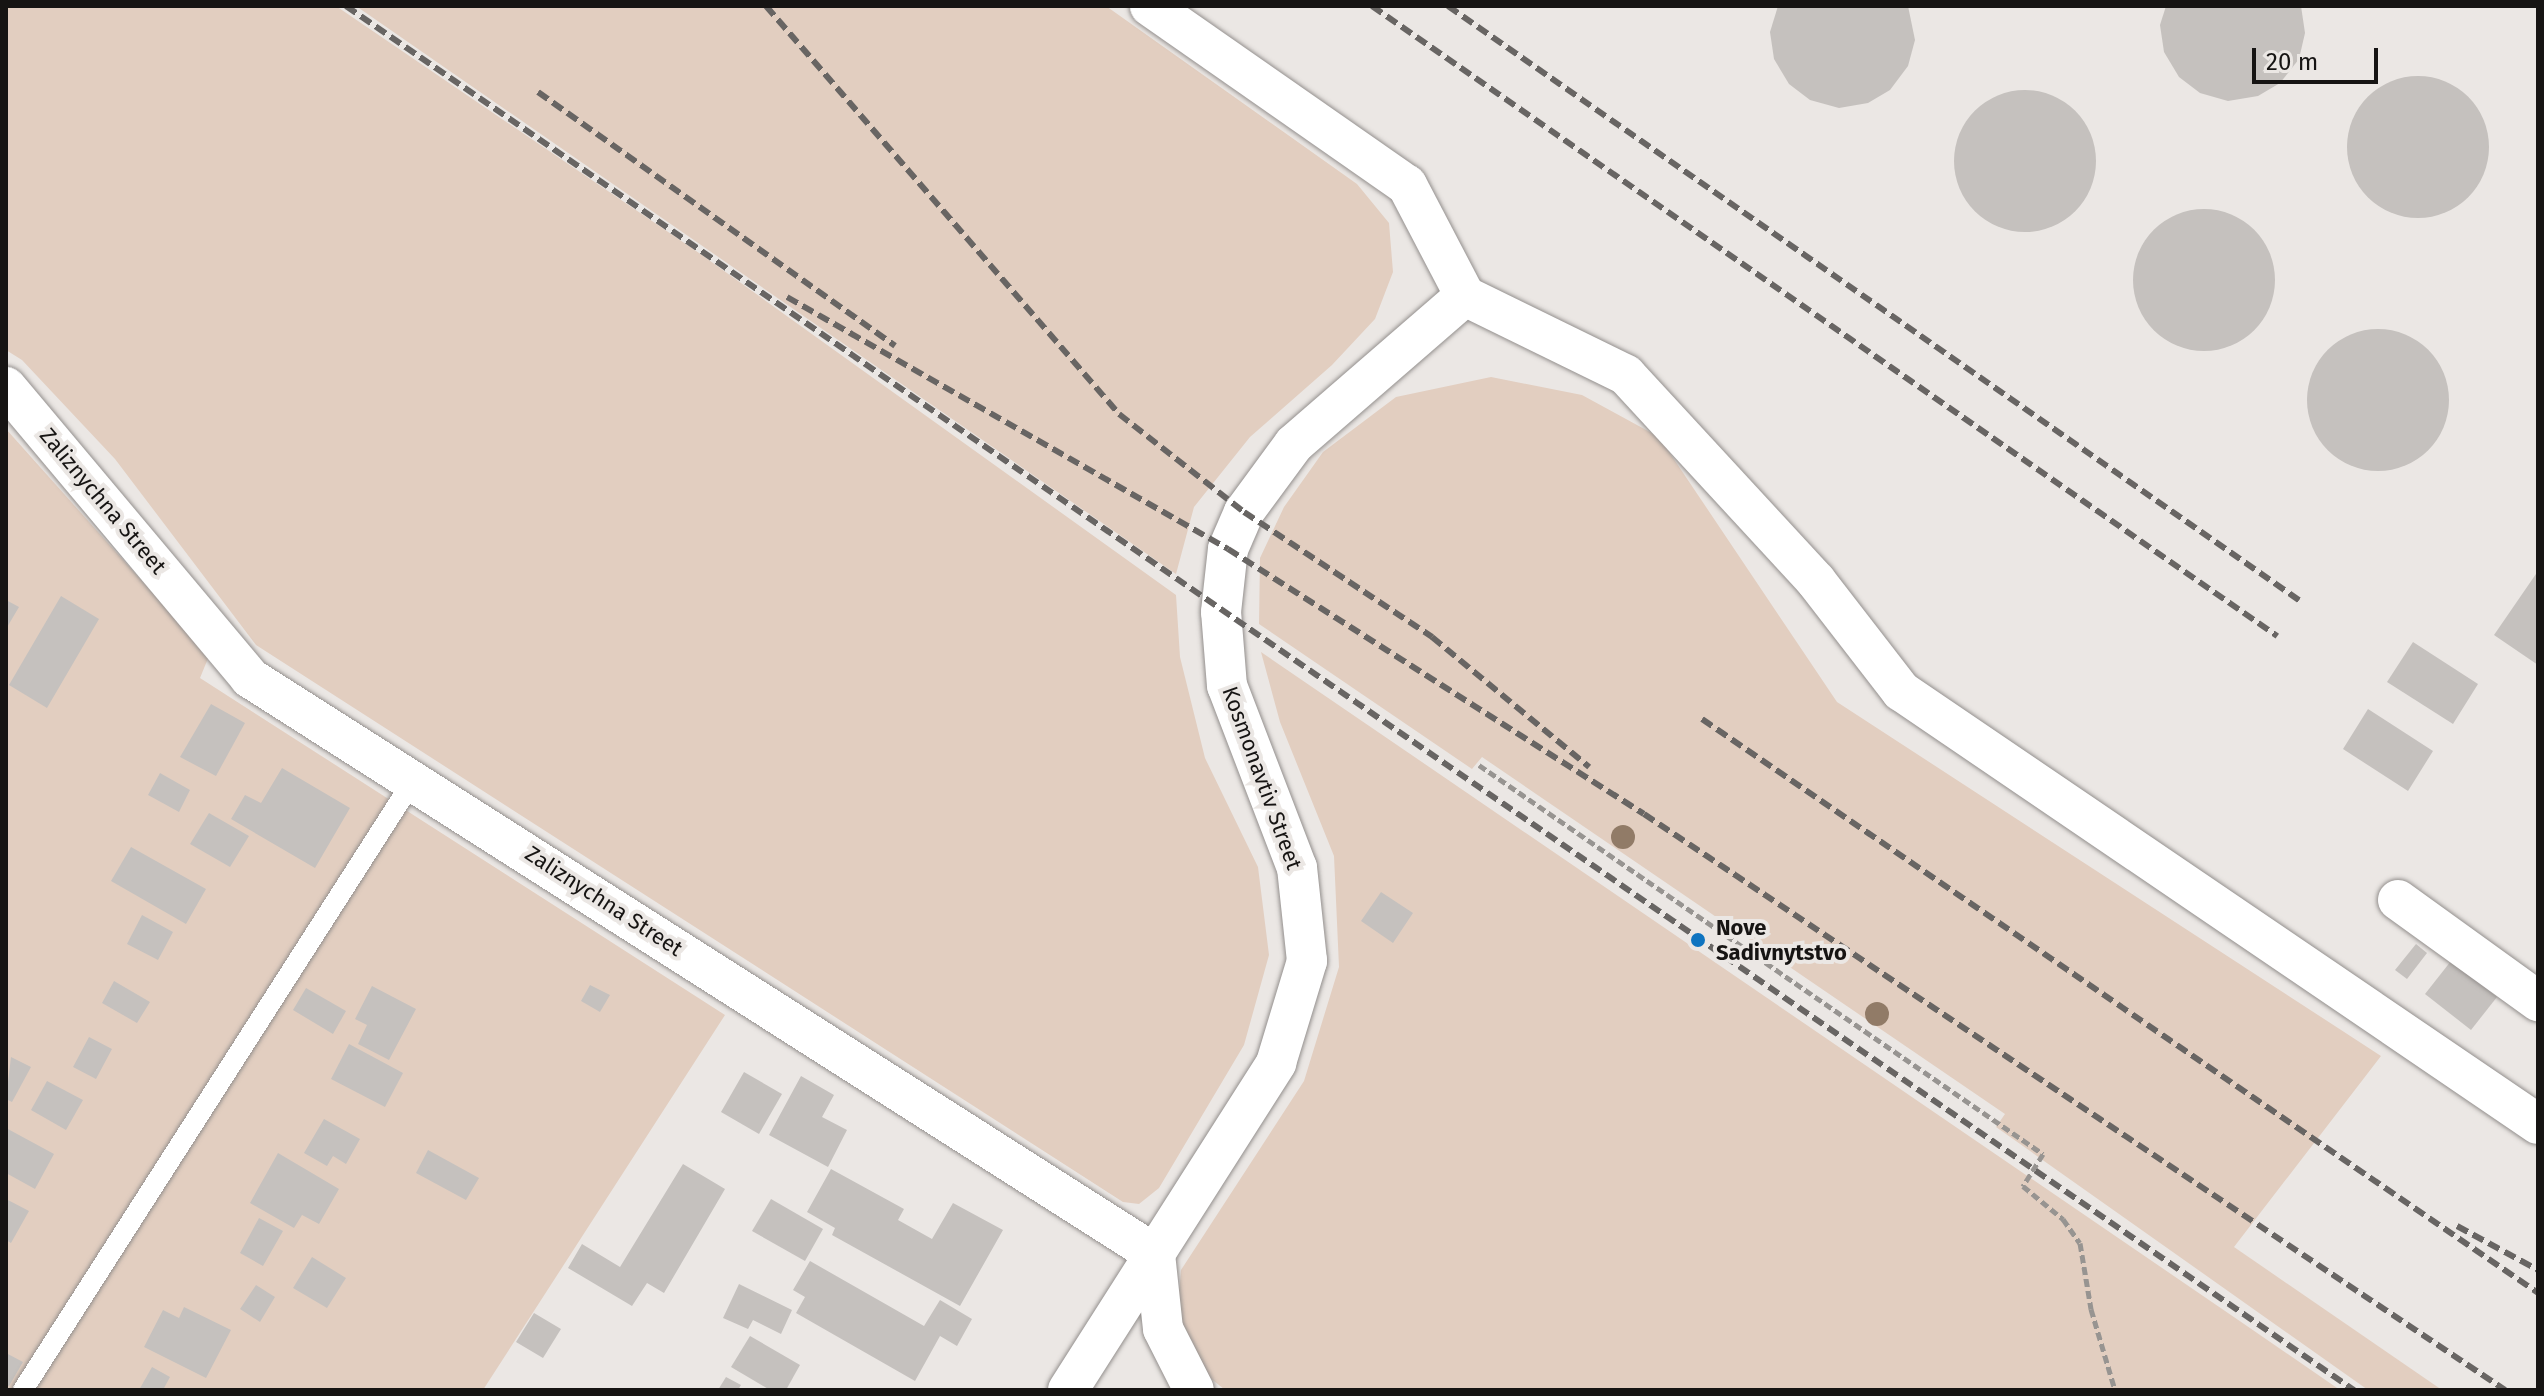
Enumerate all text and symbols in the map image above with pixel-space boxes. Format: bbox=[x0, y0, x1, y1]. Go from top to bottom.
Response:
scale bar bbox=[2256, 32, 2382, 82]
text: 20 m bbox=[2266, 48, 2318, 76]
street label: Zaliznychna Street bbox=[34, 423, 172, 579]
street label: Kosmonavtiv Street bbox=[1217, 683, 1307, 873]
street label: Zaliznychna Street bbox=[520, 840, 688, 962]
place label: Nove Sadivnytstvo bbox=[1716, 914, 1847, 966]
marker: Nove Sadivnytstvo bbox=[1687, 929, 1709, 951]

